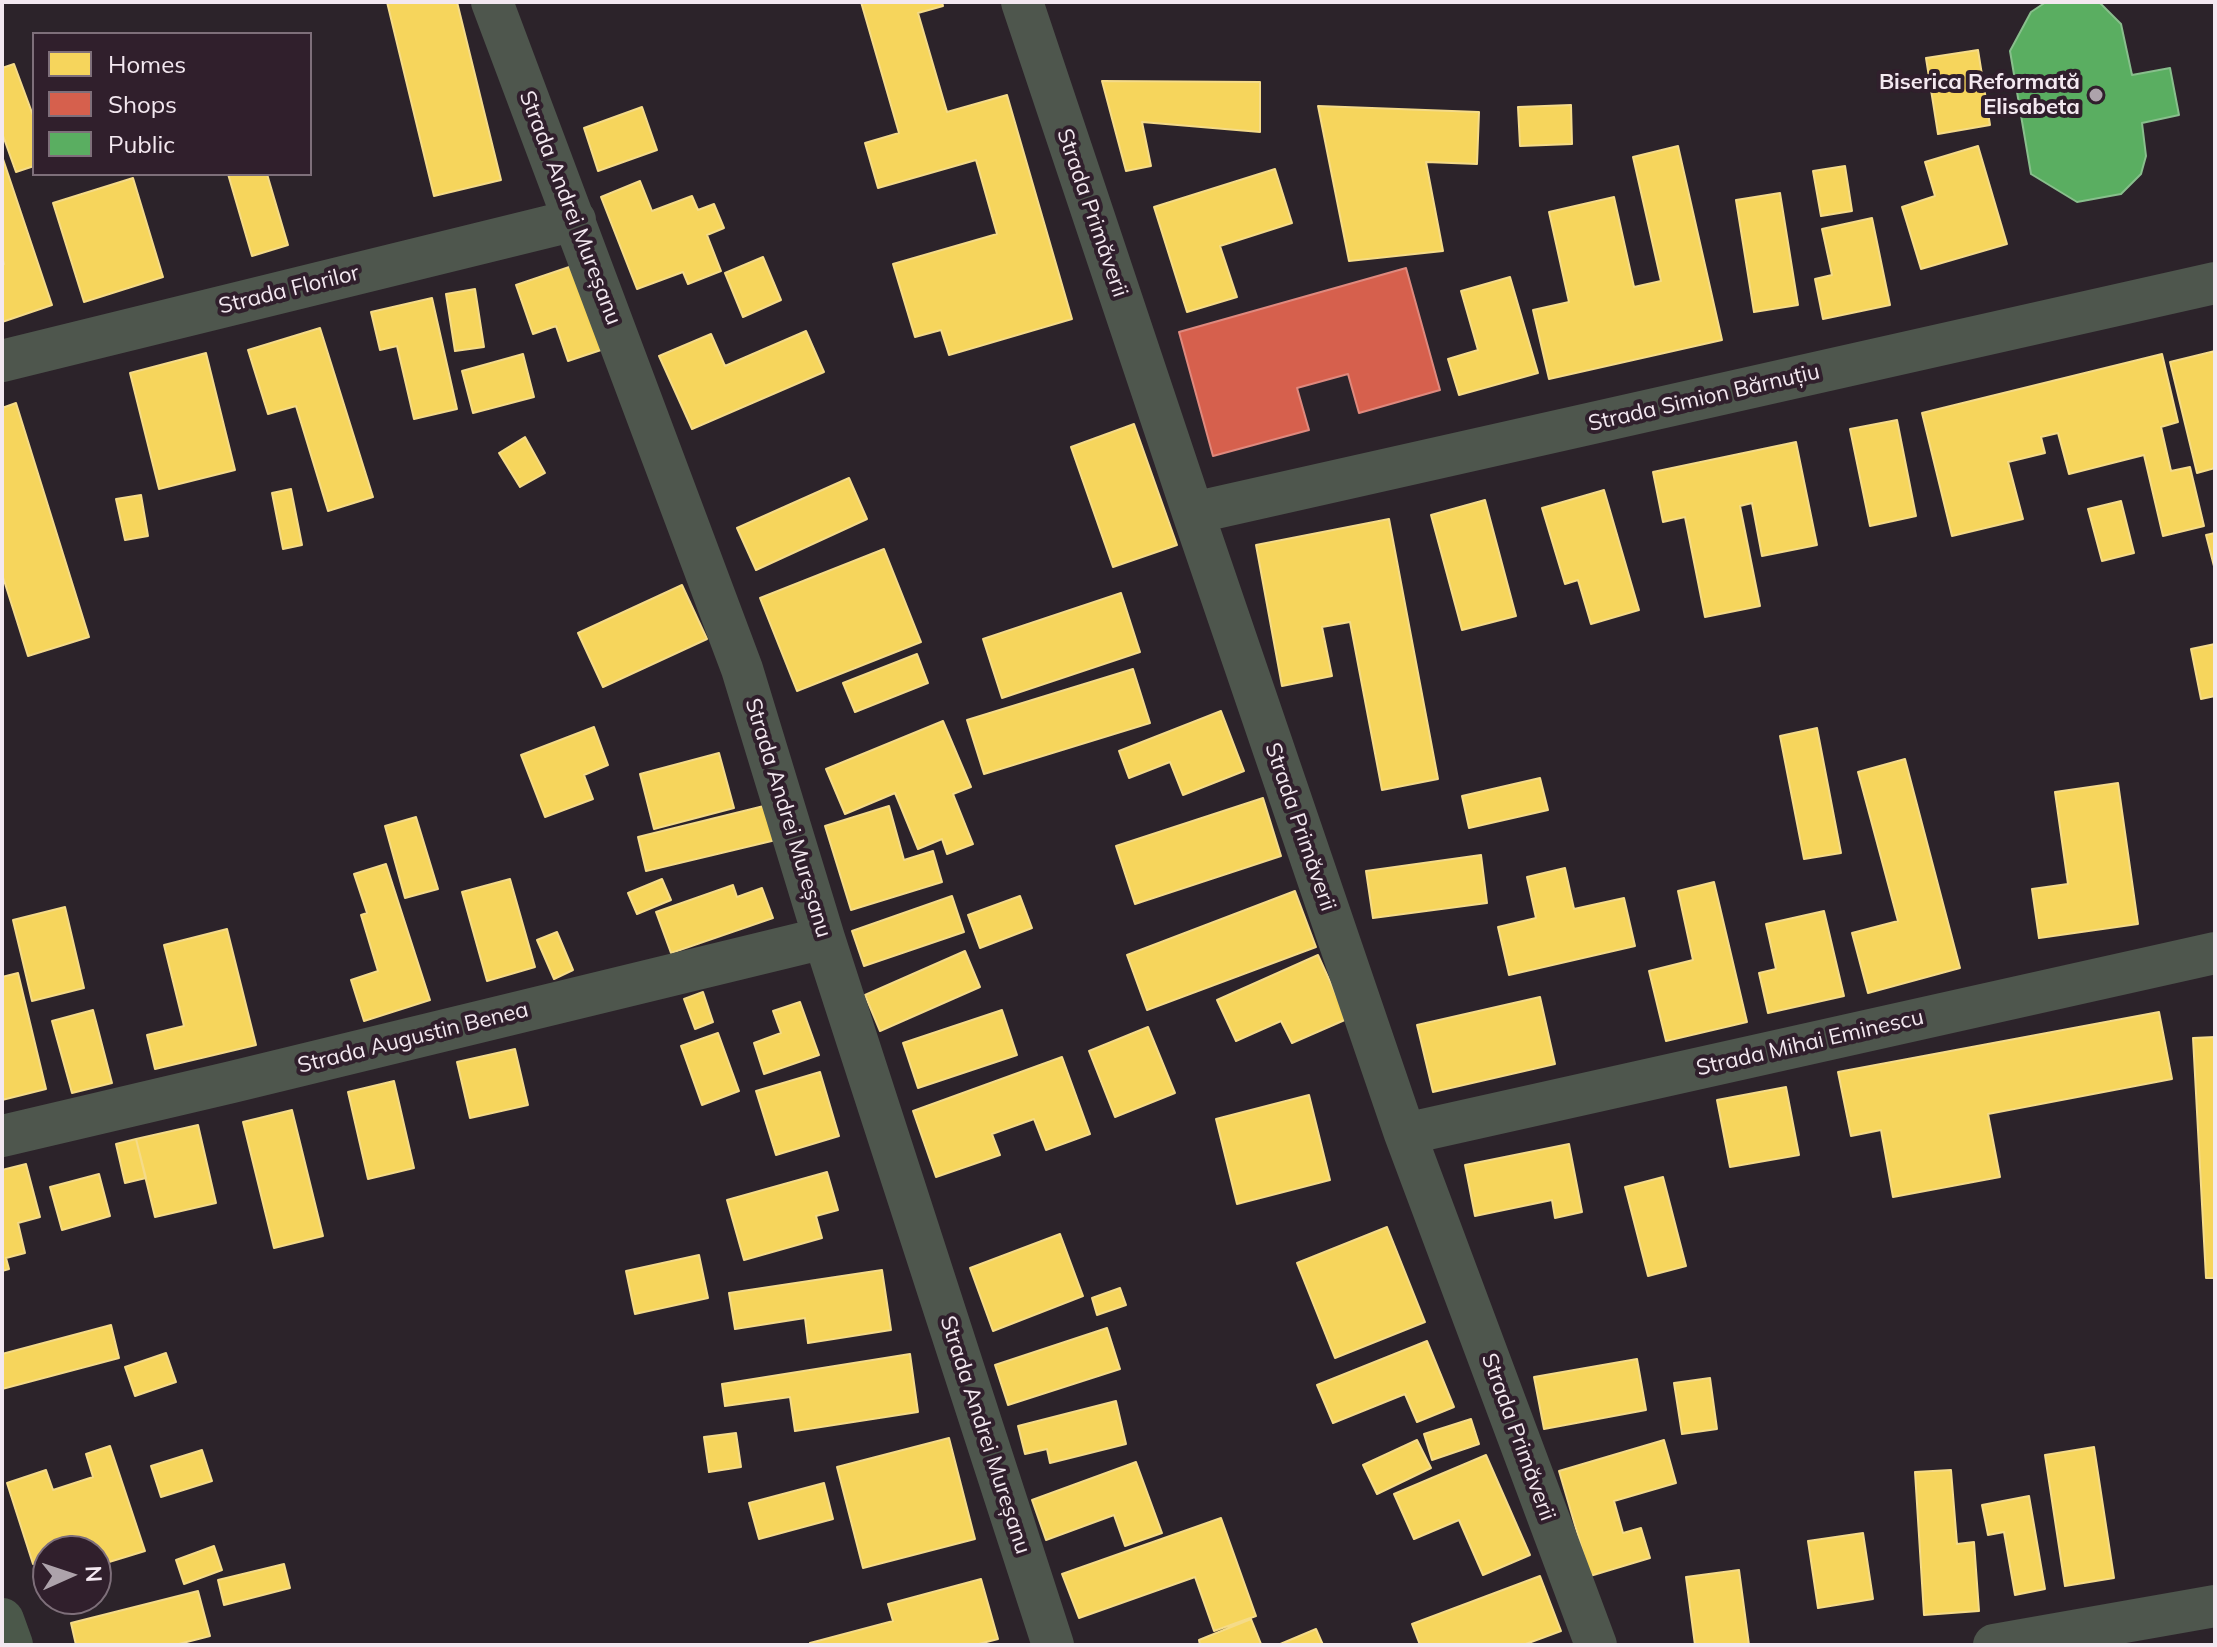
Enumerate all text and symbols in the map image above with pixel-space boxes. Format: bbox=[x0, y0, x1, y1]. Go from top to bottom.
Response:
legend bbox=[32, 32, 312, 176]
text: Homes bbox=[108, 49, 186, 79]
place label: Biserica Reformată Elisabeta bbox=[1879, 69, 2080, 120]
marker: Biserica Reformată Elisabeta bbox=[2087, 86, 2105, 104]
street label: Strada Andrei Mureșanu bbox=[513, 87, 627, 329]
text: Shops bbox=[108, 89, 177, 119]
street label: Strada Primăverii bbox=[1051, 125, 1133, 301]
text: Public bbox=[108, 129, 175, 159]
street label: Strada Florilor bbox=[216, 260, 362, 320]
street label: Strada Simion Bărnuțiu bbox=[1586, 359, 1822, 437]
street label: Strada Andrei Mureșanu bbox=[739, 695, 837, 941]
street label: Strada Primăverii bbox=[1259, 739, 1341, 915]
street label: Strada Augustin Benea bbox=[295, 997, 531, 1079]
street label: Strada Mihai Eminescu bbox=[1694, 1004, 1926, 1082]
street label: Strada Andrei Mureșanu bbox=[934, 1313, 1036, 1557]
street label: Strada Primăverii bbox=[1475, 1350, 1561, 1524]
north arrow bbox=[32, 1535, 112, 1615]
text: N bbox=[80, 1565, 108, 1583]

